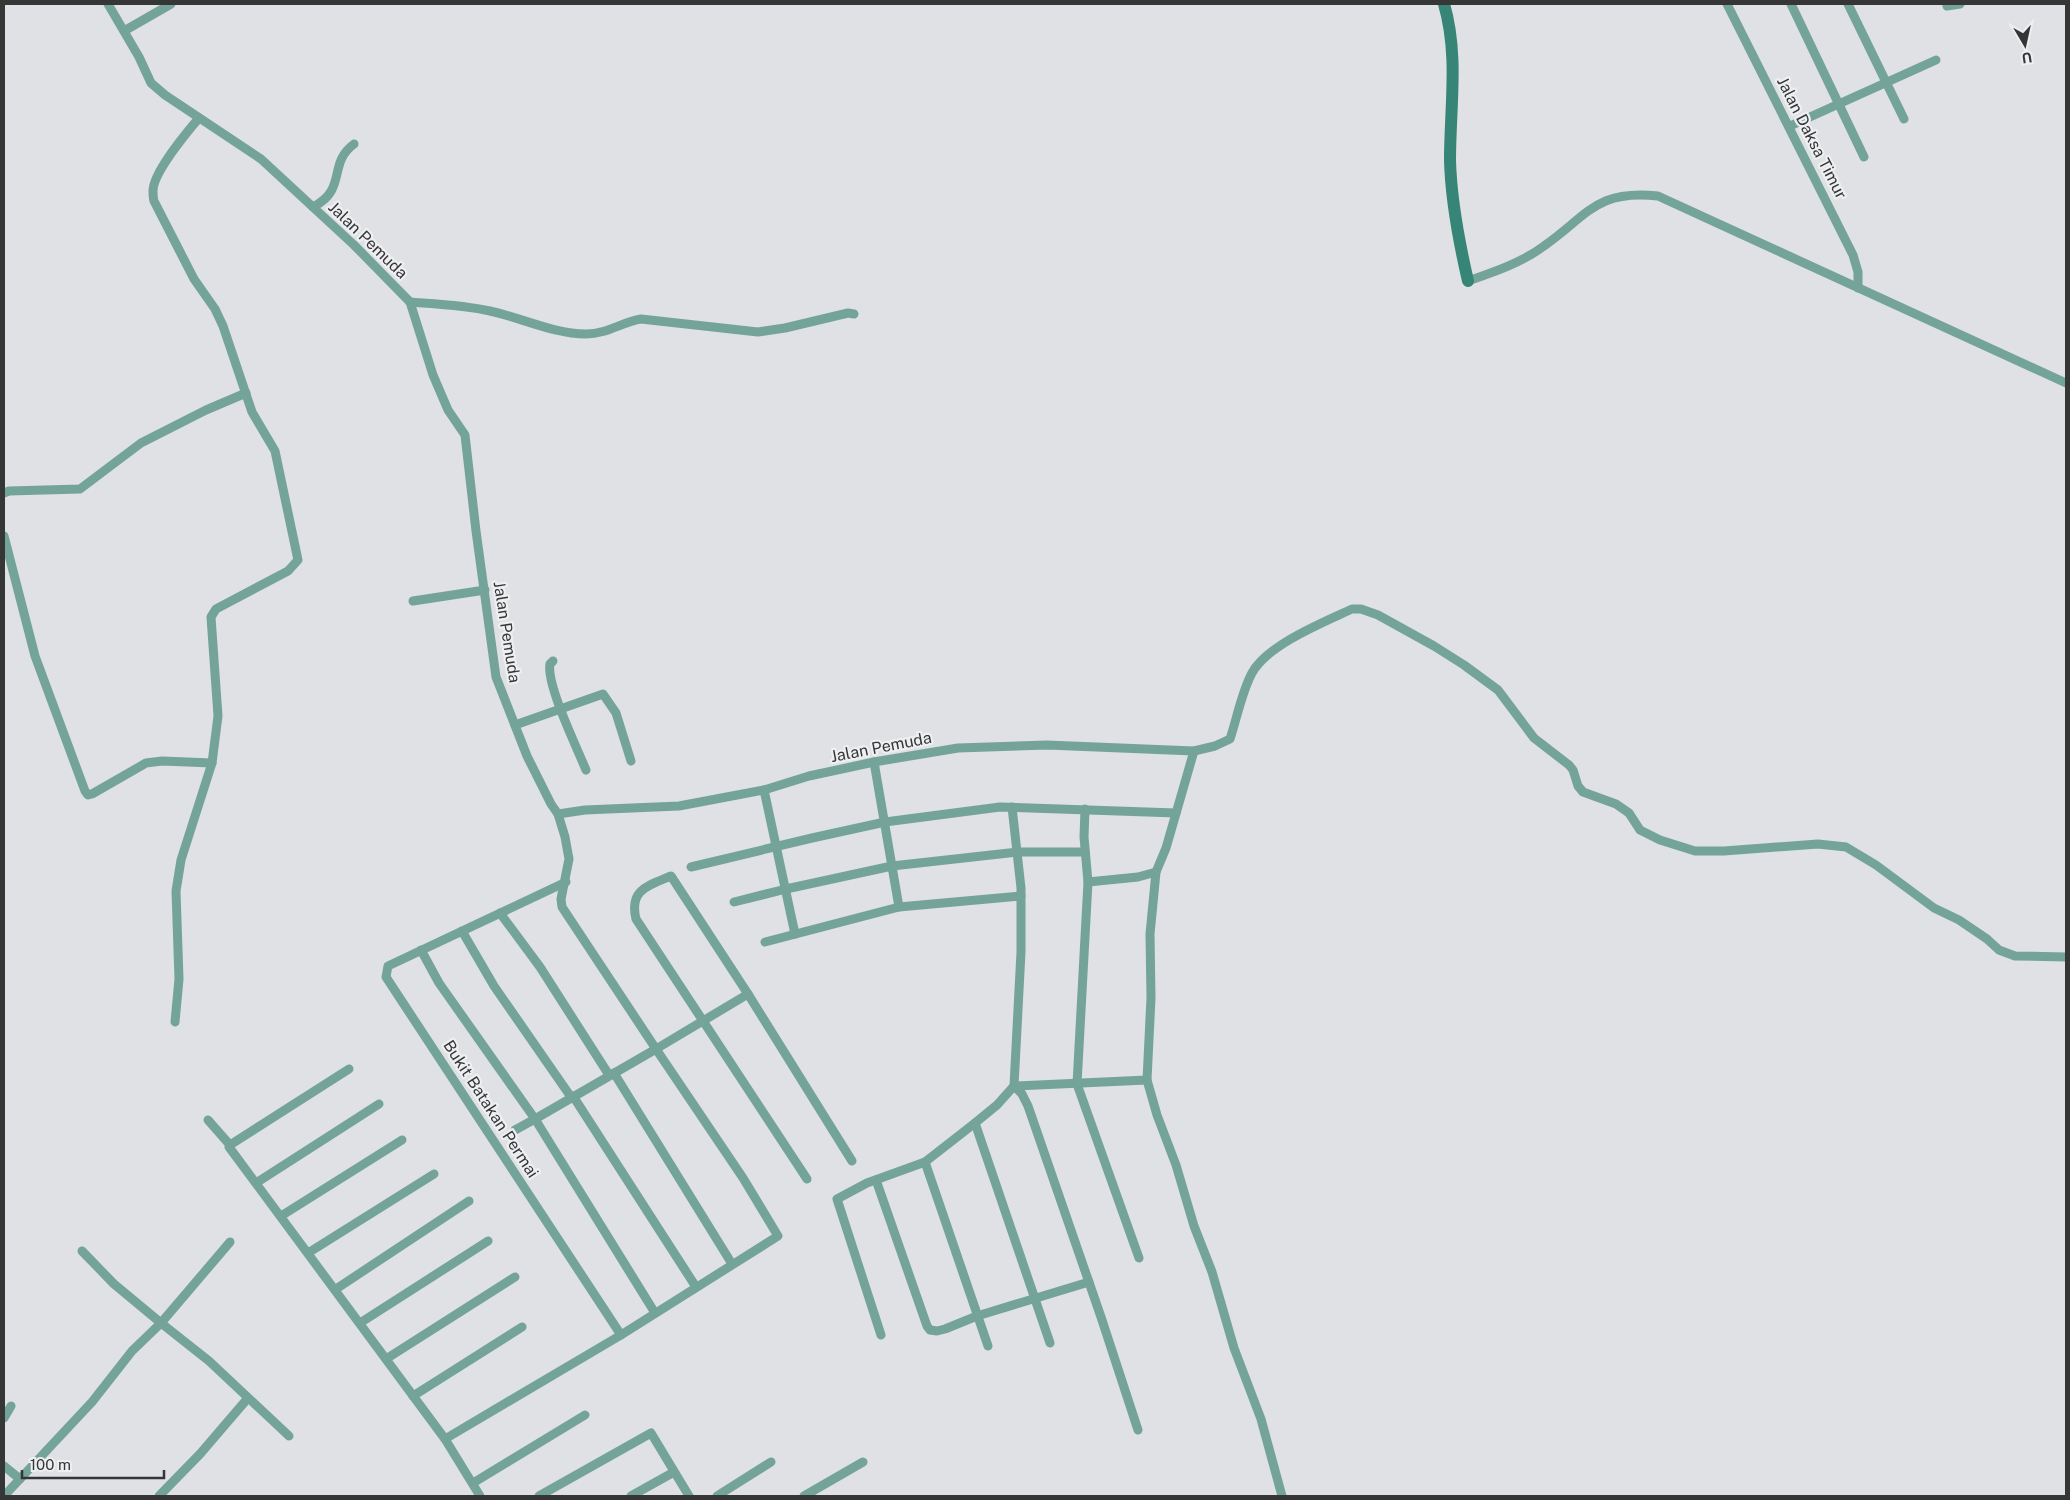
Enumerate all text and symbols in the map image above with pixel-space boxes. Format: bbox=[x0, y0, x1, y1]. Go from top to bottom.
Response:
north arrow bbox=[2000, 20, 2050, 70]
text: U bbox=[2021, 49, 2033, 67]
street label: Jalan Daksa Timur bbox=[1773, 74, 1851, 202]
street label: Jalan Pemuda bbox=[325, 198, 411, 282]
street label: Jalan Pemuda bbox=[490, 580, 524, 684]
street label: Jalan Pemuda bbox=[829, 728, 933, 766]
street label: Bukit Batakan Permai bbox=[439, 1037, 543, 1181]
scale bar bbox=[22, 1448, 165, 1480]
text: 100 m bbox=[30, 1456, 71, 1473]

